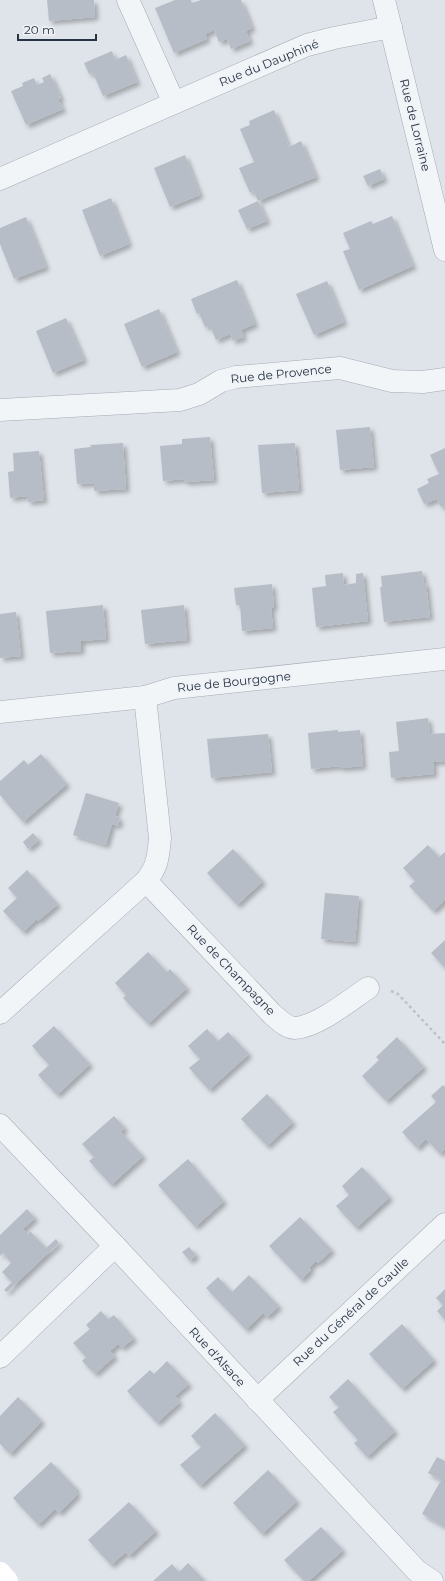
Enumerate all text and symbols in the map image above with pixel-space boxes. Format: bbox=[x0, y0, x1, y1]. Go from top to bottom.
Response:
scale bar bbox=[18, 16, 96, 42]
text: 20 m bbox=[24, 22, 55, 37]
street label: Rue du Dauphiné bbox=[217, 36, 321, 89]
street label: Rue de Lorraine bbox=[397, 77, 434, 173]
street label: Rue de Provence bbox=[230, 361, 332, 386]
street label: Rue de Bourgogne bbox=[176, 668, 292, 695]
street label: Rue de Champagne bbox=[184, 921, 279, 1018]
street label: Rue du Général de Gaulle bbox=[290, 1254, 412, 1369]
street label: Rue d'Alsace bbox=[186, 1324, 249, 1390]

